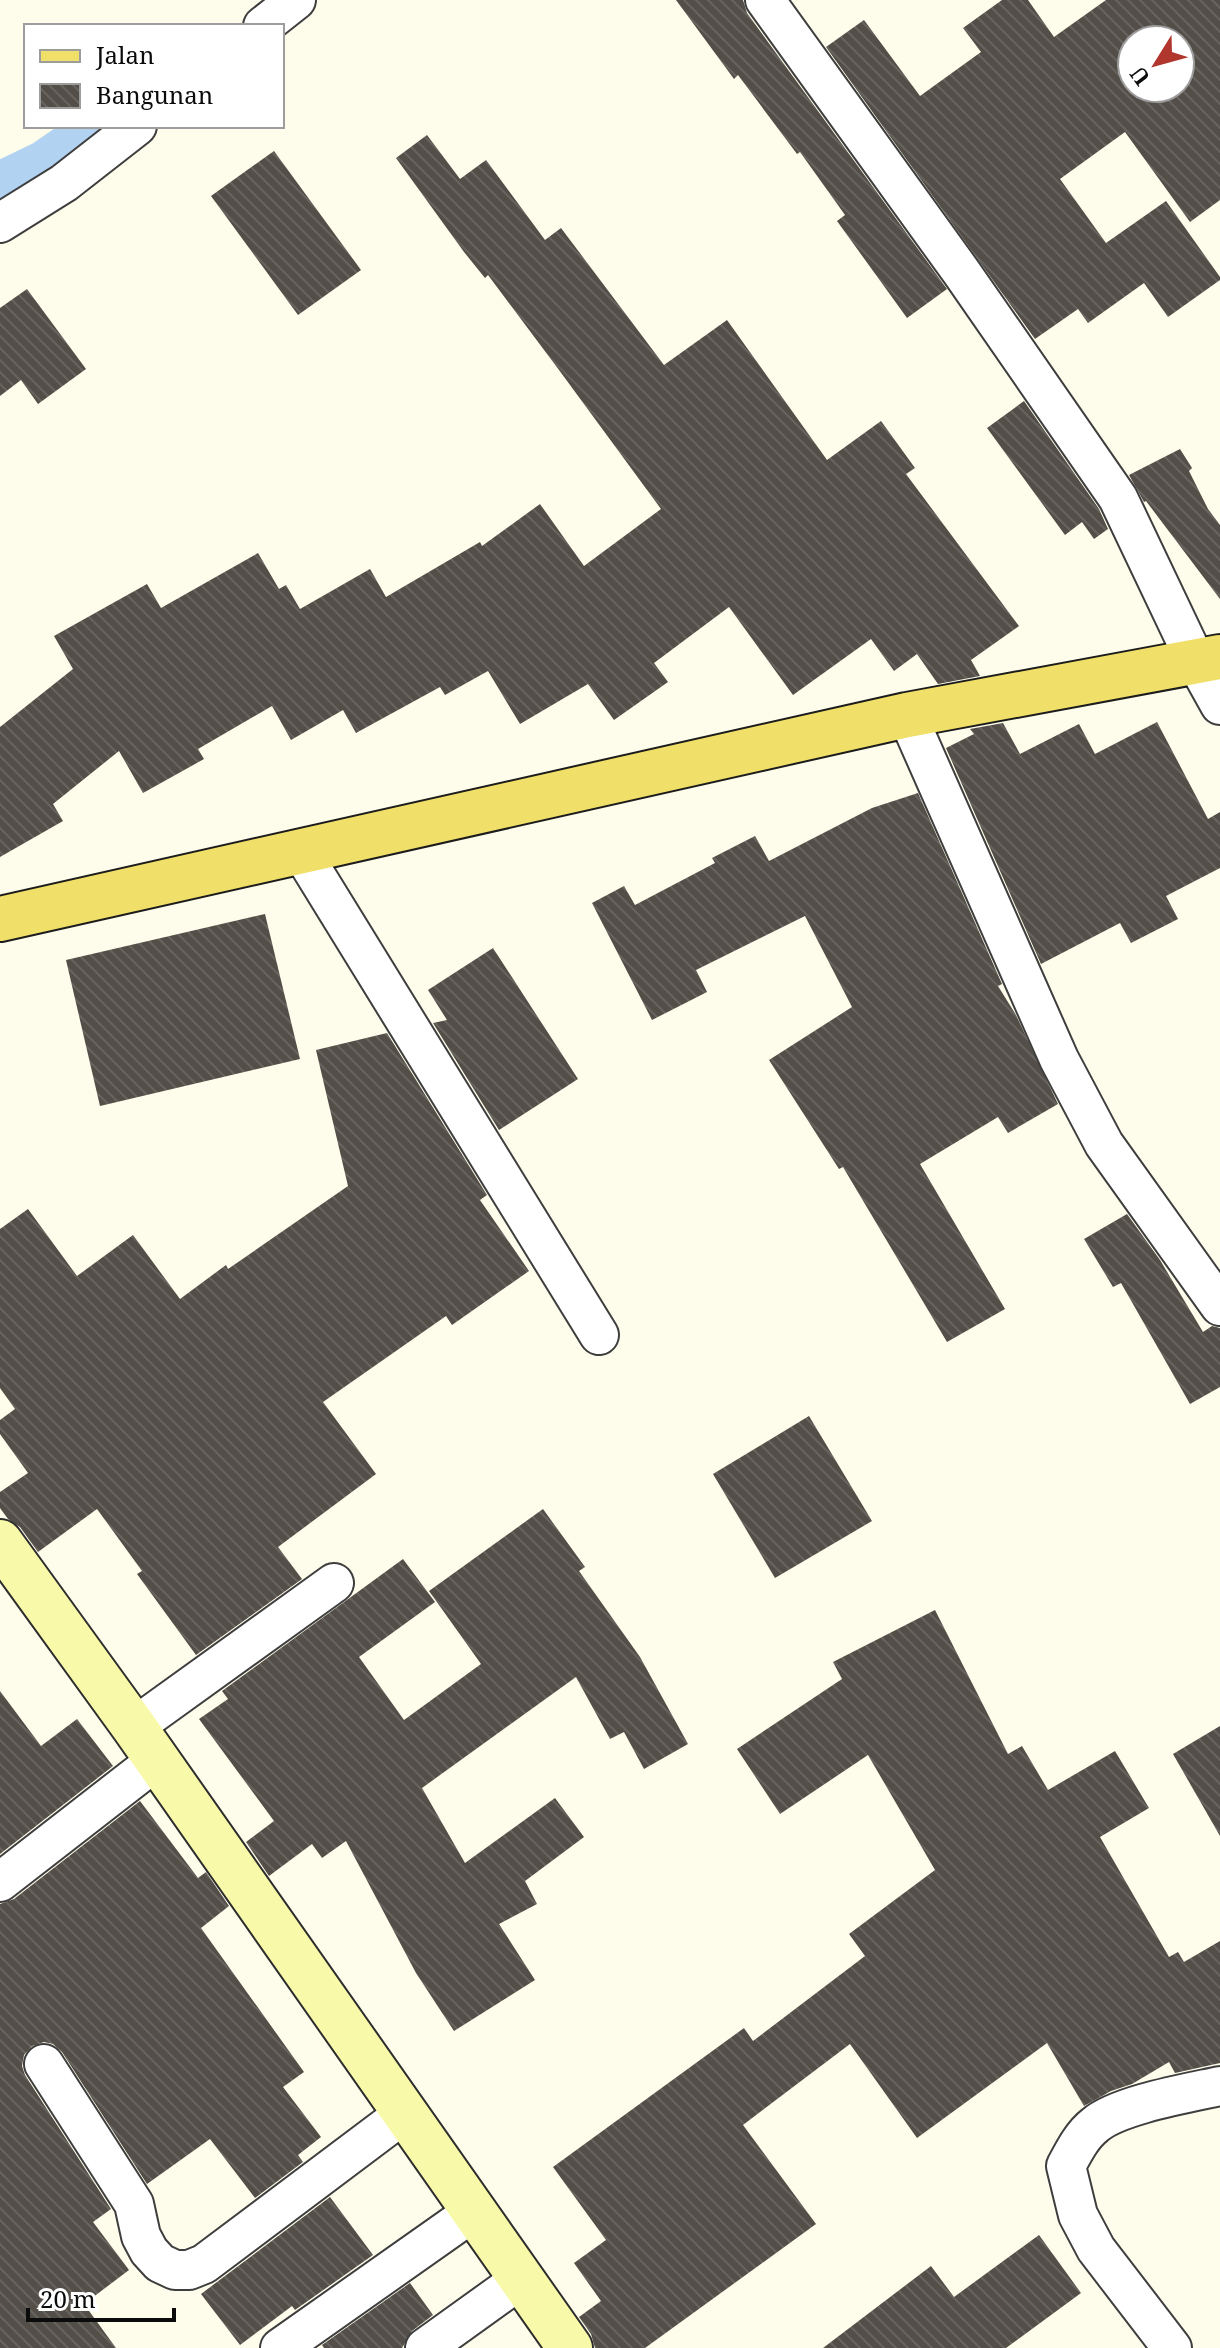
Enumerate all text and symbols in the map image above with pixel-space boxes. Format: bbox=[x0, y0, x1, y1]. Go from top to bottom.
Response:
legend bbox=[24, 24, 284, 128]
north arrow bbox=[1116, 24, 1196, 104]
text: Jalan bbox=[95, 38, 155, 71]
text: U bbox=[1122, 61, 1156, 92]
text: Bangunan bbox=[96, 78, 213, 111]
scale bar bbox=[28, 2272, 174, 2322]
text: 20 m bbox=[40, 2282, 96, 2315]

